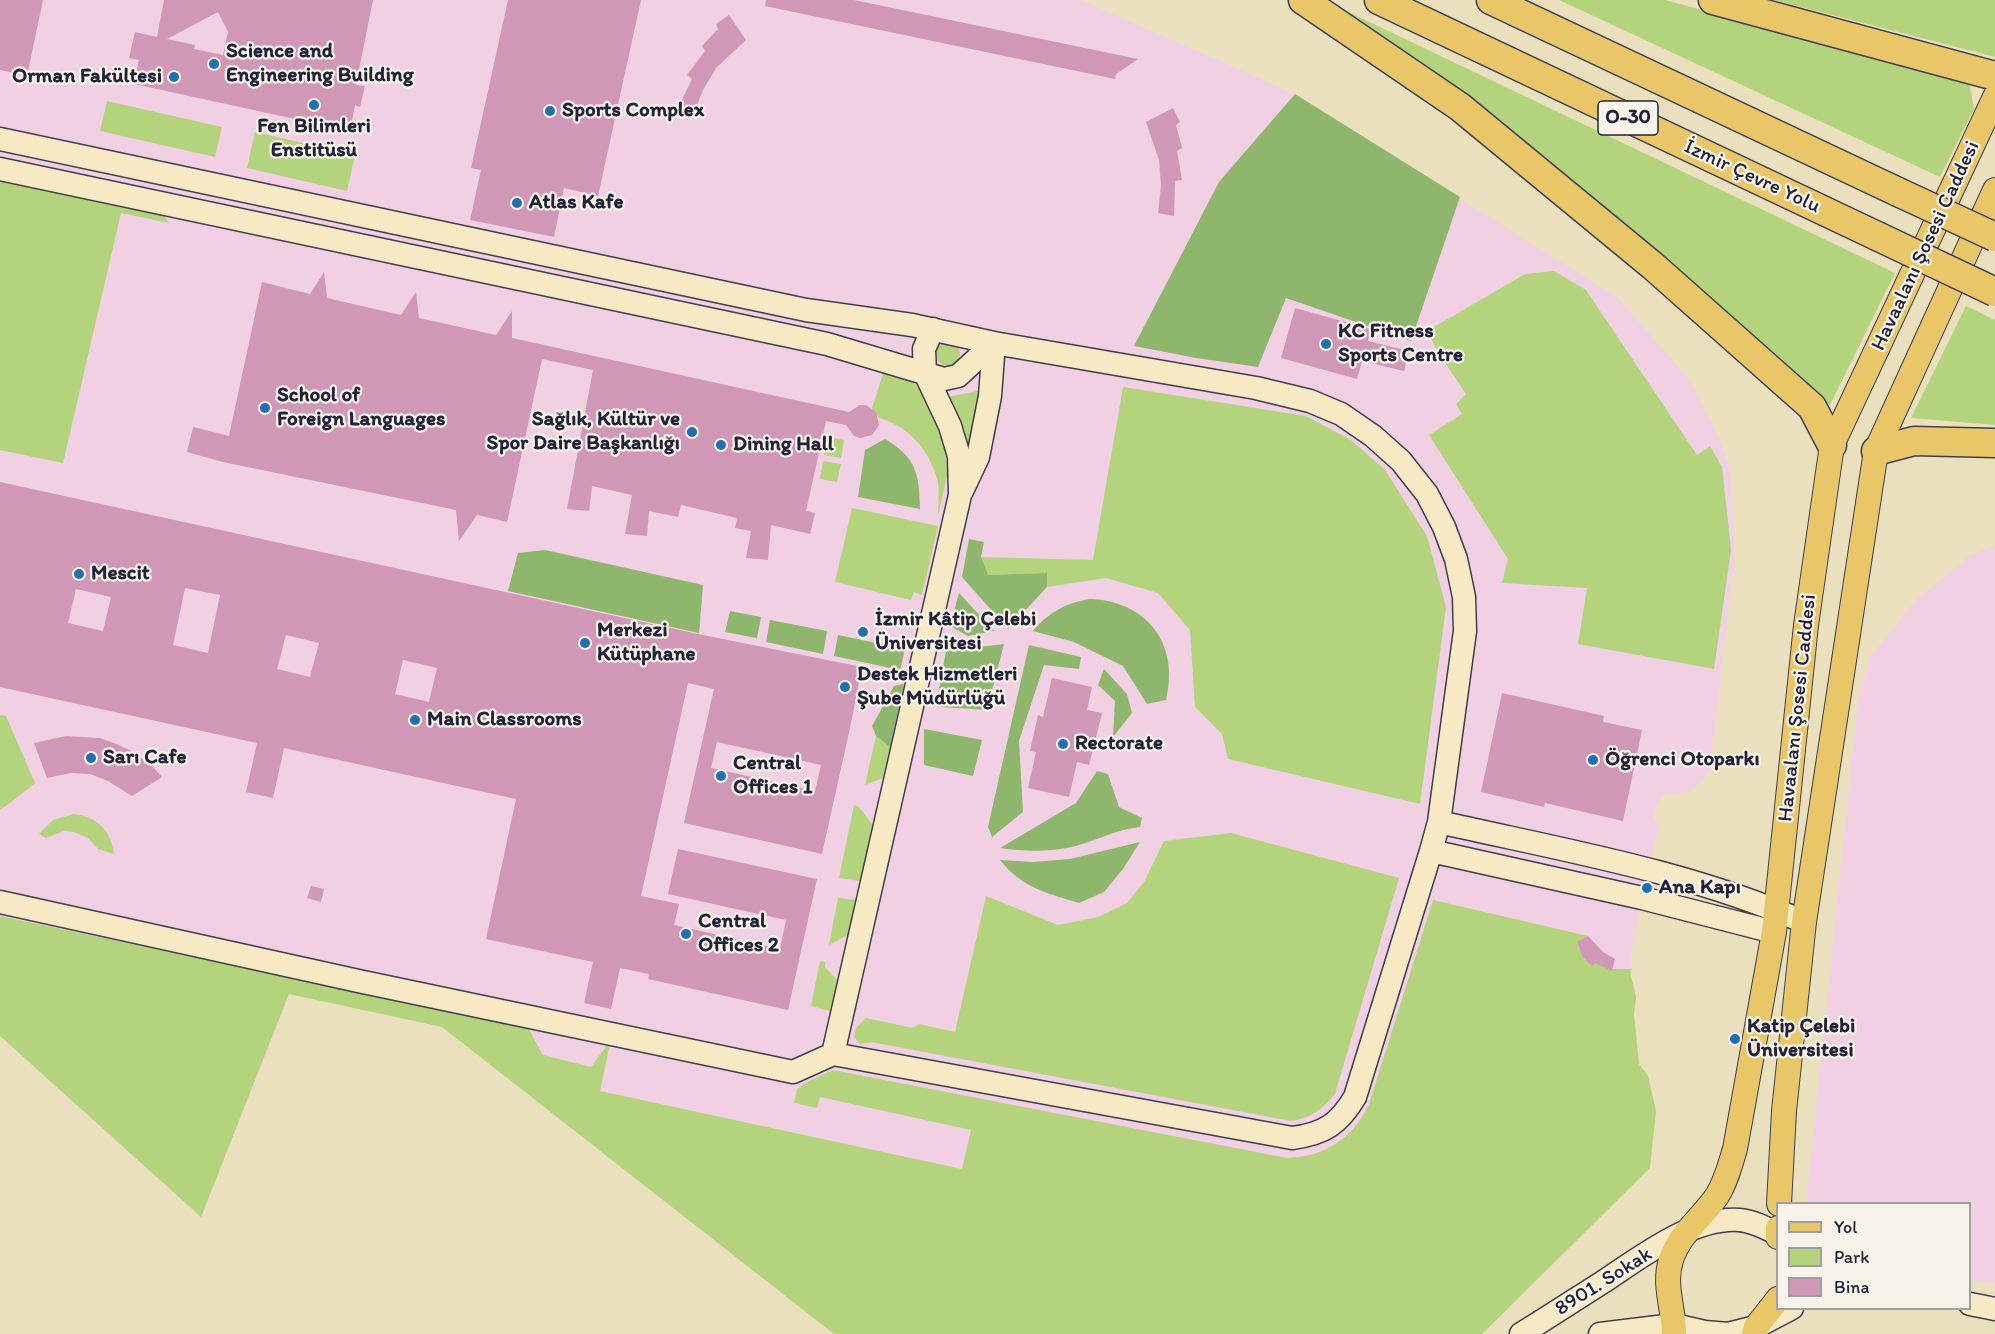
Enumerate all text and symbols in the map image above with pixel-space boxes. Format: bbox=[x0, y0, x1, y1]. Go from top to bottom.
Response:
place label: Science and Engineering Building bbox=[226, 39, 414, 89]
marker: Science and Engineering Building bbox=[207, 57, 221, 71]
place label: Orman Fakültesi bbox=[12, 64, 162, 90]
marker: Orman Fakültesi bbox=[167, 70, 181, 84]
marker: Fen Bilimleri Enstitüsü bbox=[307, 98, 321, 112]
place label: Sports Complex bbox=[562, 98, 704, 124]
road number: O-30 bbox=[1598, 101, 1658, 135]
marker: Sports Complex bbox=[543, 104, 557, 118]
place label: Fen Bilimleri Enstitüsü bbox=[257, 114, 371, 164]
street label: İzmir Çevre Yolu bbox=[1680, 134, 1824, 220]
street label: Havaalanı Şosesi Caddesi bbox=[1866, 137, 1986, 355]
place label: Atlas Kafe bbox=[529, 190, 623, 216]
marker: Atlas Kafe bbox=[510, 196, 524, 210]
place label: KC Fitness Sports Centre bbox=[1338, 319, 1463, 369]
marker: KC Fitness Sports Centre bbox=[1319, 337, 1333, 351]
place label: School of Foreign Languages bbox=[277, 383, 445, 433]
marker: School of Foreign Languages bbox=[258, 401, 272, 415]
place label: Sağlık, Kültür ve Spor Daire Başkanlığı bbox=[487, 407, 680, 457]
marker: Sağlık, Kültür ve Spor Daire Başkanlığı bbox=[685, 425, 699, 439]
place label: Dining Hall bbox=[733, 432, 834, 458]
marker: Dining Hall bbox=[714, 438, 728, 452]
place label: Mescit bbox=[91, 561, 150, 587]
marker: Mescit bbox=[72, 567, 86, 581]
street label: Havaalanı Şosesi Caddesi bbox=[1774, 593, 1822, 823]
place label: İzmir Kâtip Çelebi Üniversitesi bbox=[875, 607, 1036, 657]
place label: Merkezi Kütüphane bbox=[597, 618, 696, 668]
marker: İzmir Kâtip Çelebi Üniversitesi bbox=[856, 625, 870, 639]
marker: Merkezi Kütüphane bbox=[578, 636, 592, 650]
place label: Destek Hizmetleri Şube Müdürlüğü bbox=[857, 662, 1017, 712]
marker: Destek Hizmetleri Şube Müdürlüğü bbox=[838, 680, 852, 694]
place label: Main Classrooms bbox=[427, 707, 582, 733]
marker: Main Classrooms bbox=[408, 713, 422, 727]
place label: Rectorate bbox=[1075, 731, 1163, 757]
marker: Rectorate bbox=[1056, 737, 1070, 751]
place label: Sarı Cafe bbox=[103, 745, 186, 771]
place label: Öğrenci Otoparkı bbox=[1605, 747, 1760, 773]
marker: Sarı Cafe bbox=[84, 751, 98, 765]
place label: Central Offices 1 bbox=[733, 751, 813, 801]
marker: Öğrenci Otoparkı bbox=[1586, 753, 1600, 767]
marker: Central Offices 1 bbox=[714, 769, 728, 783]
place label: Ana Kapı bbox=[1659, 875, 1741, 901]
marker: Ana Kapı bbox=[1640, 881, 1654, 895]
place label: Central Offices 2 bbox=[698, 909, 779, 959]
marker: Central Offices 2 bbox=[679, 927, 693, 941]
place label: Katip Çelebi Üniversitesi bbox=[1747, 1014, 1855, 1064]
marker: Katip Çelebi Üniversitesi bbox=[1728, 1032, 1742, 1046]
legend bbox=[1776, 1202, 1971, 1310]
text: Yol bbox=[1834, 1216, 1857, 1238]
street label: 8901. Sokak bbox=[1551, 1242, 1657, 1322]
text: Park bbox=[1834, 1246, 1869, 1268]
text: Bina bbox=[1834, 1276, 1869, 1298]

